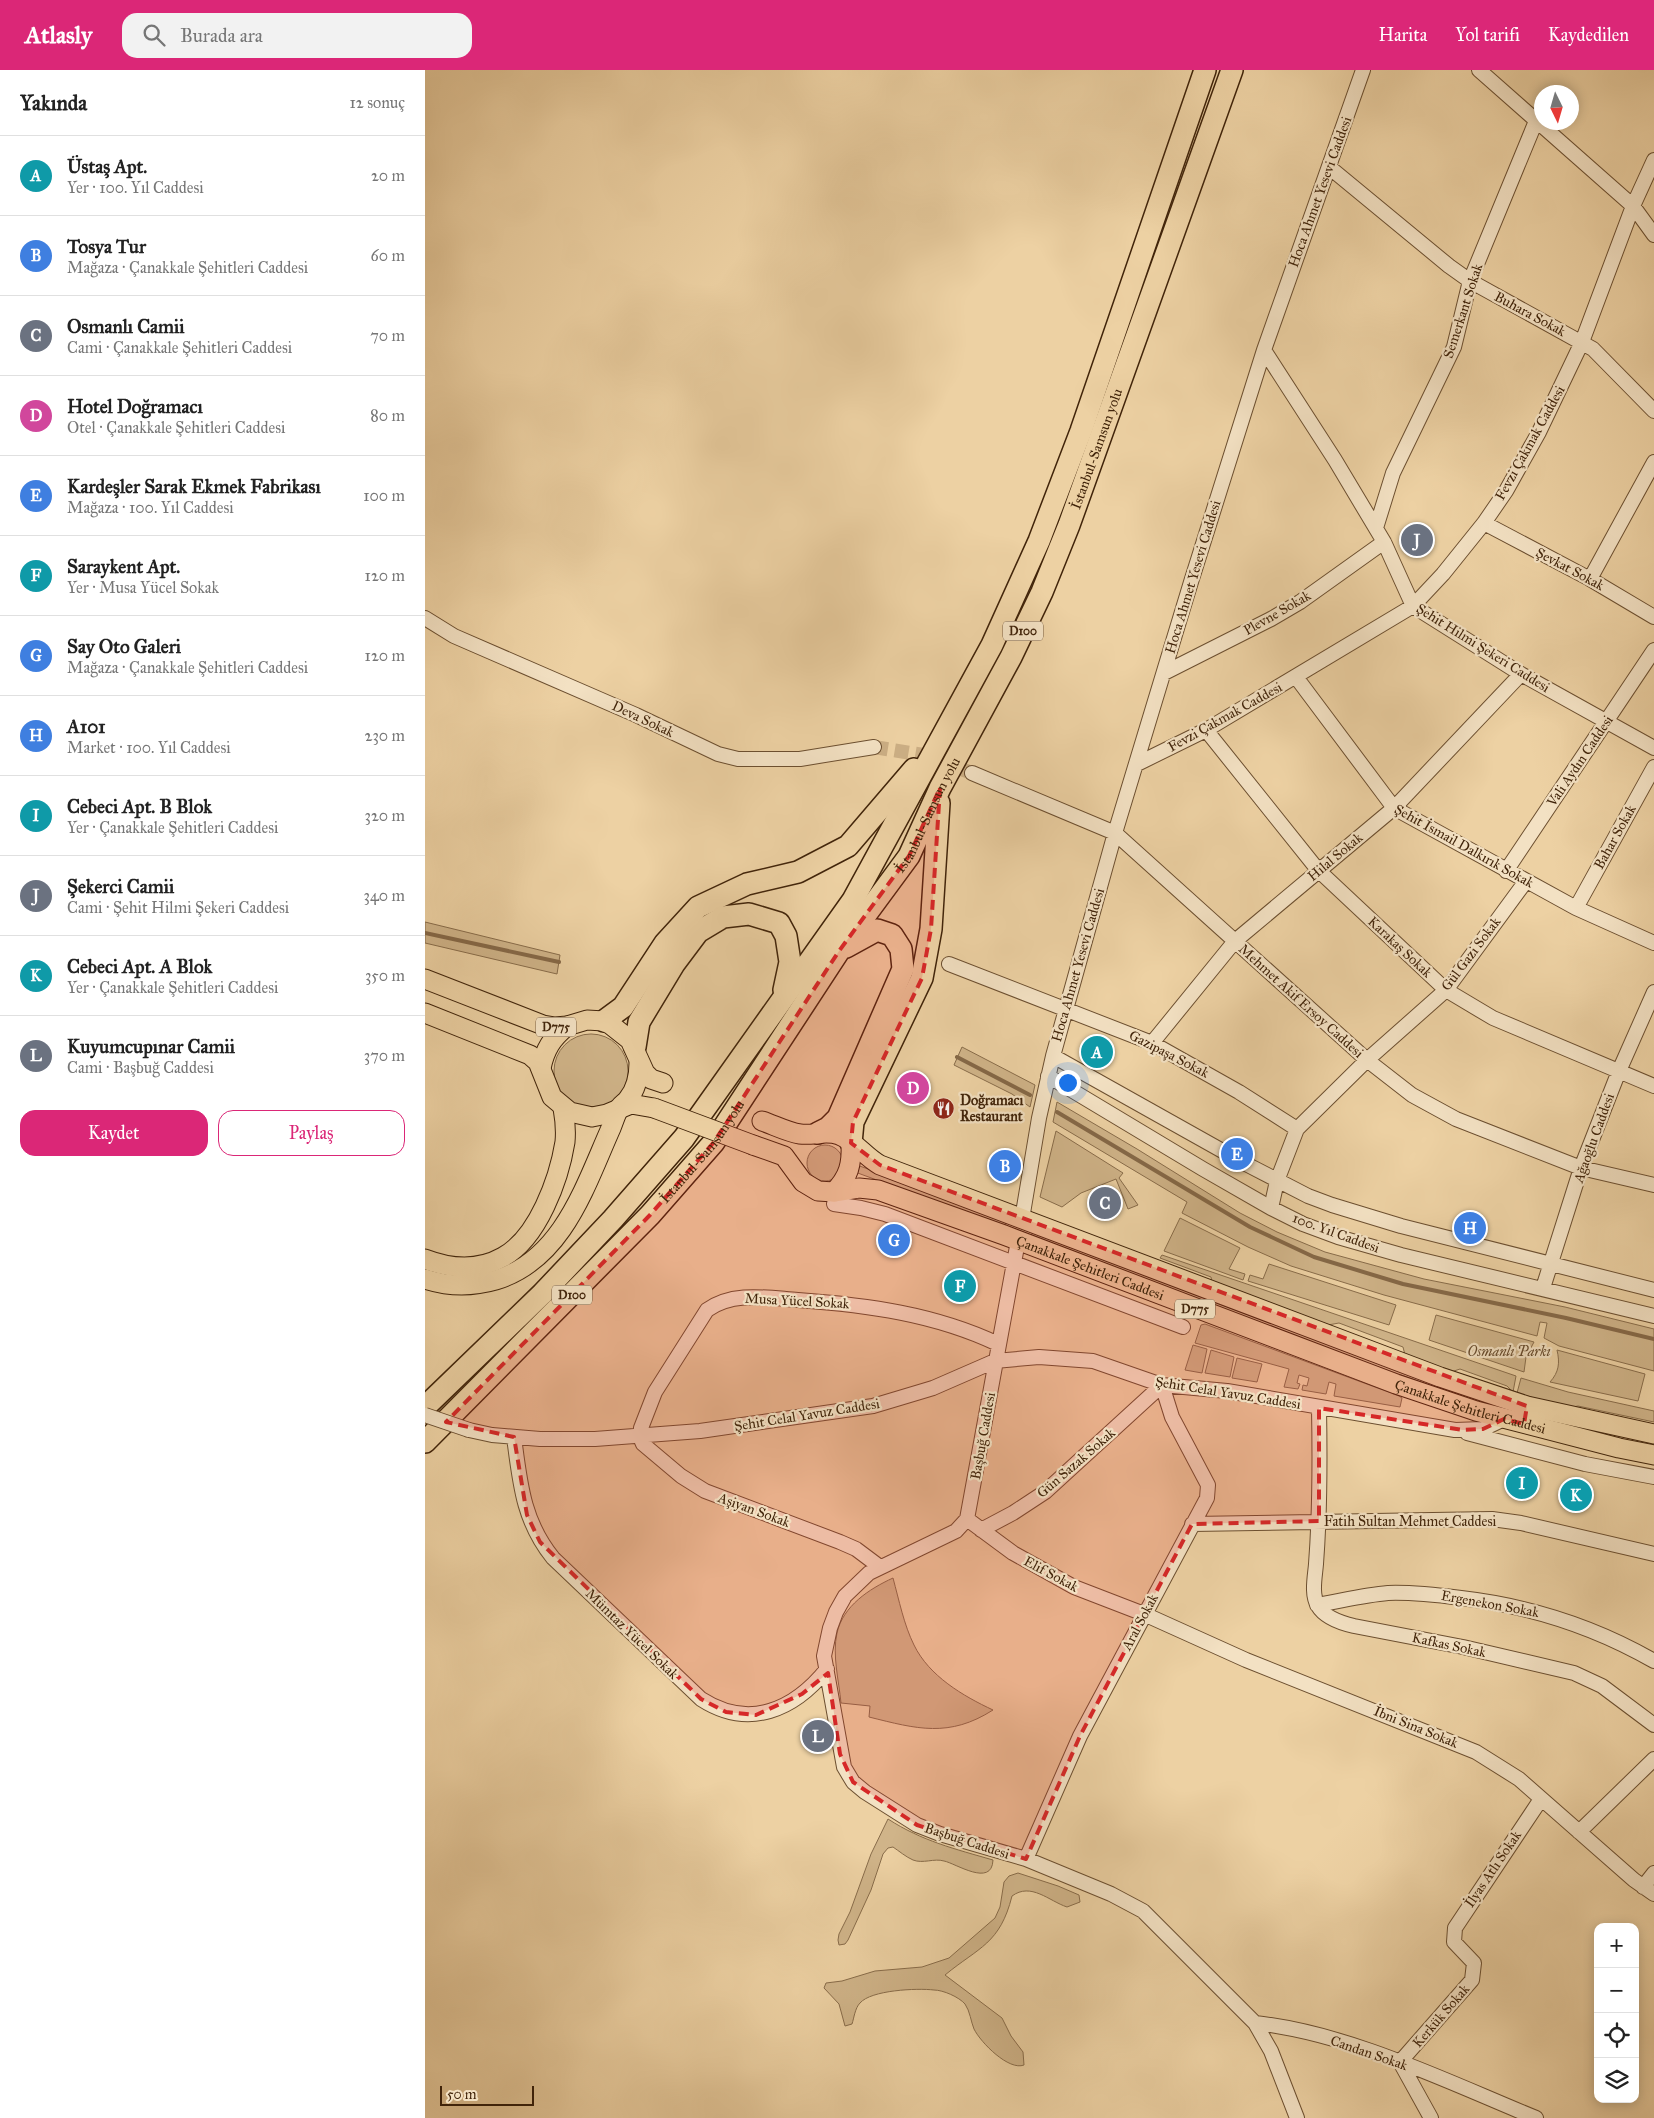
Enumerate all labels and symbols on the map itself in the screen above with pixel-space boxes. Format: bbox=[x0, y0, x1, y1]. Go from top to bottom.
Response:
north arrow bbox=[1534, 85, 1579, 130]
street label: Hoca Ahmet Yesevi Caddesi bbox=[1285, 114, 1355, 270]
street label: Semerkant Sokak bbox=[1440, 261, 1486, 360]
street label: Buhara Sokak bbox=[1491, 288, 1569, 340]
street label: Fevzi Çakmak Caddesi bbox=[1491, 383, 1569, 503]
street label: İstanbul-Samsun yolu bbox=[1066, 386, 1126, 511]
street label: Hoca Ahmet Yesevi Caddesi bbox=[1162, 498, 1224, 656]
pin: J bbox=[1401, 521, 1433, 559]
street label: Şevkat Sokak bbox=[1533, 544, 1608, 594]
street label: Plevne Sokak bbox=[1240, 587, 1314, 639]
street label: Şehit Hilmi Şekeri Caddesi bbox=[1413, 600, 1553, 696]
road number: D100 bbox=[1003, 622, 1043, 640]
street label: Fevzi Çakmak Caddesi bbox=[1165, 678, 1285, 756]
street label: Deva Sokak bbox=[609, 697, 677, 741]
street label: Vali Aydın Caddesi bbox=[1543, 712, 1617, 811]
street label: İstanbul-Samsun yolu bbox=[890, 754, 964, 876]
street label: Şehit İsmail Dalkırık Sokak bbox=[1391, 800, 1538, 892]
street label: Bahar Sokak bbox=[1590, 801, 1640, 872]
street label: Hilal Sokak bbox=[1304, 829, 1366, 885]
street label: Hoca Ahmet Yesevi Caddesi bbox=[1048, 886, 1108, 1044]
street label: Karakaş Sokak bbox=[1364, 913, 1436, 981]
street label: Gül Gazi Sokak bbox=[1438, 913, 1505, 994]
street label: Mehmet Akif Ersoy Caddesi bbox=[1235, 940, 1367, 1062]
road number: D775 bbox=[536, 1018, 576, 1036]
street label: Gazipaşa Sokak bbox=[1126, 1027, 1212, 1082]
pin: A bbox=[1081, 1033, 1113, 1071]
pin: D bbox=[897, 1069, 929, 1107]
your location bbox=[1055, 1070, 1081, 1096]
street label: Ağaoğlu Caddesi bbox=[1570, 1091, 1618, 1186]
place label: Doğramacı Restaurant bbox=[960, 1092, 1023, 1125]
street label: İstanbul-Samsun yolu bbox=[655, 1096, 748, 1206]
restaurant icon: Doğramacı Restaurant bbox=[932, 1096, 956, 1120]
pin: E bbox=[1221, 1135, 1253, 1173]
pin: B bbox=[989, 1147, 1021, 1185]
pin: C bbox=[1089, 1184, 1121, 1222]
street label: 100. Yıl Caddesi bbox=[1290, 1209, 1382, 1257]
pin: H bbox=[1454, 1209, 1486, 1247]
pin: G bbox=[878, 1221, 910, 1259]
street label: Çanakkale Şehitleri Caddesi bbox=[1014, 1232, 1167, 1304]
pin: F bbox=[944, 1267, 976, 1305]
road number: D100 bbox=[552, 1286, 592, 1304]
street label: Musa Yücel Sokak bbox=[744, 1290, 850, 1312]
road number: D775 bbox=[1175, 1300, 1215, 1318]
park label: Osmanlı Parkı bbox=[1468, 1343, 1551, 1360]
street label: Şehit Celal Yavuz Caddesi bbox=[1154, 1373, 1302, 1413]
street label: Çanakkale Şehitleri Caddesi bbox=[1393, 1376, 1548, 1437]
street label: Başbuğ Caddesi bbox=[967, 1391, 999, 1481]
street label: Şehit Celal Yavuz Caddesi bbox=[733, 1395, 881, 1435]
street label: Gün Sazak Sokak bbox=[1033, 1424, 1119, 1502]
pin: I bbox=[1506, 1464, 1538, 1502]
pin: K bbox=[1560, 1476, 1592, 1514]
street label: Aşiyan Sokak bbox=[715, 1489, 793, 1531]
street label: Fatih Sultan Mehmet Caddesi bbox=[1324, 1513, 1497, 1530]
street label: Elif Sokak bbox=[1021, 1553, 1082, 1596]
street label: Mümtaz Yücel Sokak bbox=[582, 1585, 682, 1683]
street label: Ergenekon Sokak bbox=[1440, 1587, 1541, 1621]
street label: Aral Sokak bbox=[1118, 1590, 1162, 1654]
street label: Kafkas Sokak bbox=[1410, 1629, 1488, 1661]
street label: İbni Sina Sokak bbox=[1371, 1701, 1462, 1752]
pin: L bbox=[802, 1717, 834, 1755]
street label: Başbuğ Caddesi bbox=[922, 1819, 1012, 1863]
street label: İlyas Atlı Sokak bbox=[1460, 1826, 1525, 1911]
street label: Kerkük Sokak bbox=[1409, 1981, 1473, 2051]
street label: Candan Sokak bbox=[1328, 2032, 1410, 2074]
scale bar bbox=[440, 2083, 534, 2106]

